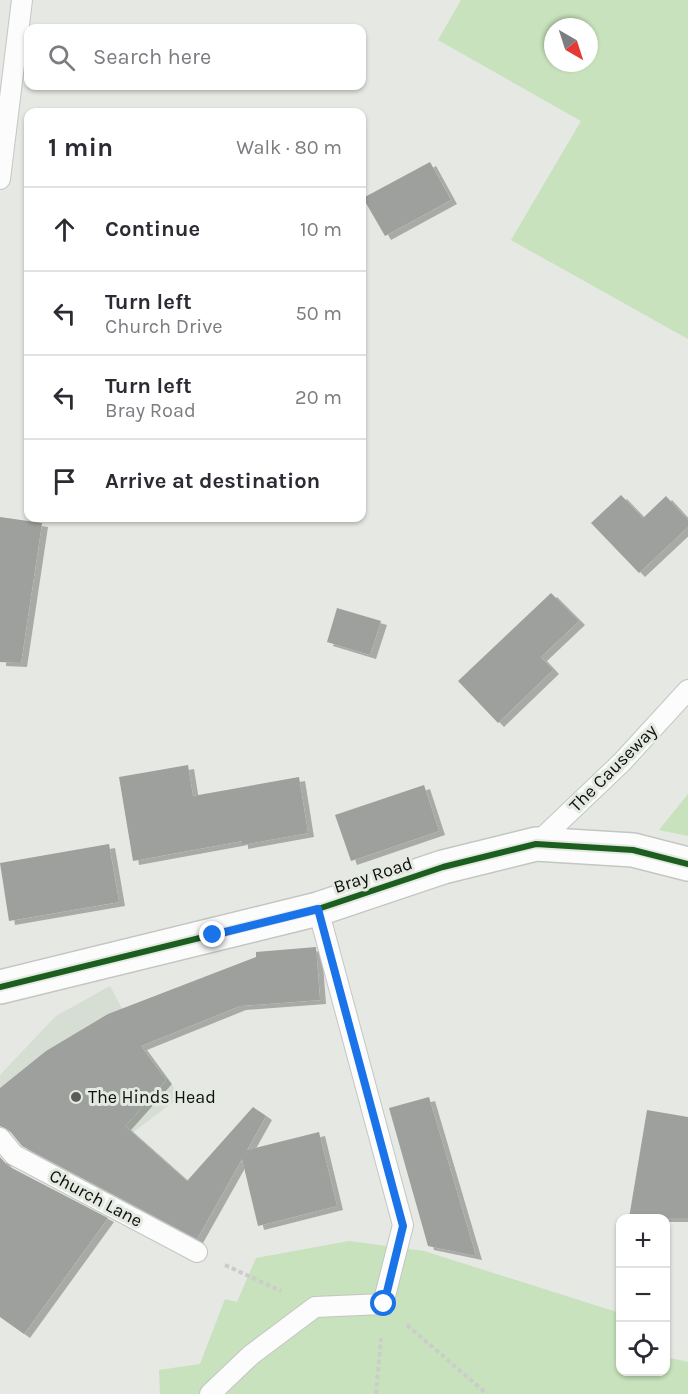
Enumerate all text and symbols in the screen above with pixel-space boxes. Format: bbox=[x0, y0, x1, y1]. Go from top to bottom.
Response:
north arrow bbox=[544, 18, 598, 72]
search box bbox=[24, 24, 366, 90]
icon: search bbox=[45, 41, 78, 74]
text: Search here bbox=[93, 44, 211, 70]
text: 1 min bbox=[48, 132, 113, 163]
text: Walk · 80 m bbox=[236, 136, 342, 159]
icon: ahead bbox=[48, 213, 81, 246]
text: Continue bbox=[105, 216, 200, 242]
text: 10 m bbox=[300, 218, 342, 241]
text: Turn left bbox=[105, 289, 192, 315]
icon: left bbox=[48, 297, 81, 330]
text: 50 m bbox=[295, 302, 342, 325]
text: Church Drive bbox=[105, 315, 223, 338]
text: Turn left bbox=[105, 373, 192, 399]
icon: left bbox=[48, 381, 81, 414]
text: 20 m bbox=[295, 386, 342, 409]
text: Bray Road bbox=[105, 399, 196, 422]
icon: arrive bbox=[48, 465, 81, 498]
text: Arrive at destination bbox=[105, 468, 320, 494]
street label: The Causeway bbox=[564, 719, 662, 817]
street label: Bray Road bbox=[331, 852, 415, 898]
route end bbox=[199, 921, 225, 947]
place label: The Hinds Head bbox=[88, 1086, 216, 1108]
marker: The Hinds Head bbox=[69, 1090, 83, 1104]
street label: Church Lane bbox=[46, 1164, 146, 1232]
map controls bbox=[616, 1214, 670, 1376]
button: + bbox=[616, 1214, 670, 1268]
button: − bbox=[616, 1268, 670, 1322]
route start bbox=[370, 1290, 396, 1316]
button: locate bbox=[616, 1322, 670, 1376]

